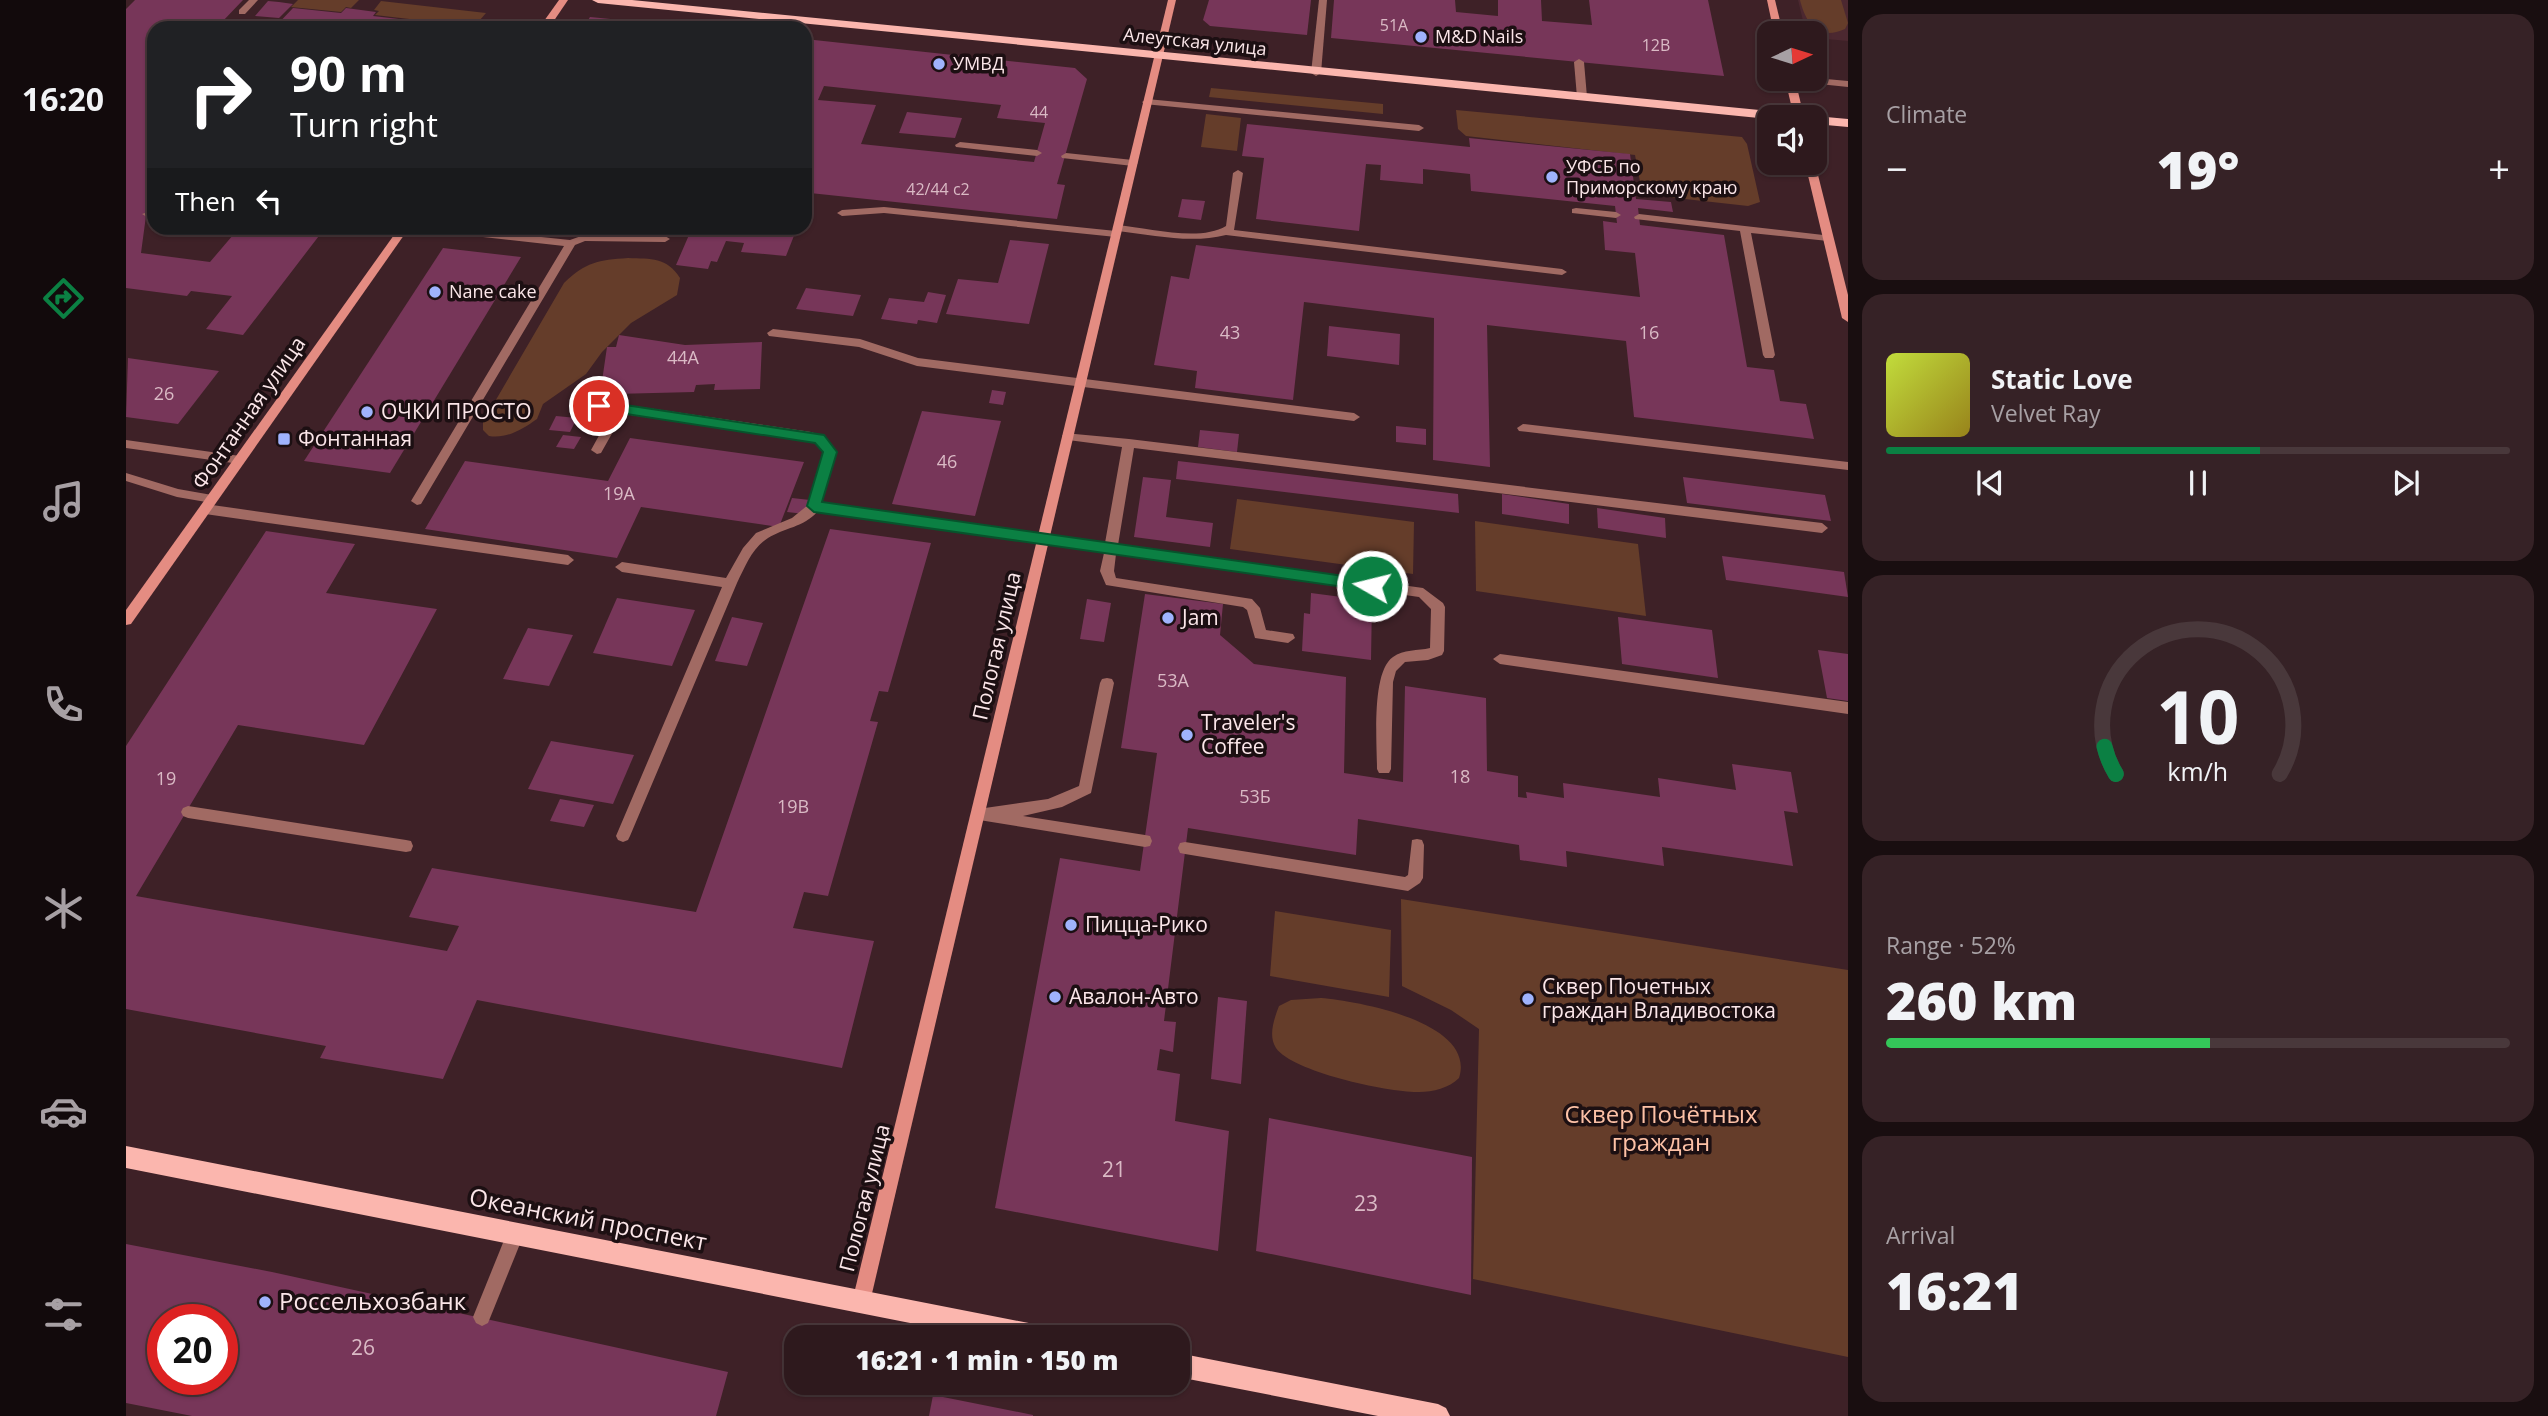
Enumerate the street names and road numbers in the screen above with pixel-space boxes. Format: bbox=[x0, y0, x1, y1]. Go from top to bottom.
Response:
street label: Алеутская улица bbox=[1122, 22, 1268, 60]
street label: Фонтанная улица bbox=[185, 331, 311, 494]
street label: Пологая улица bbox=[965, 569, 1027, 723]
street label: Пологая улица bbox=[832, 1121, 896, 1274]
street label: Океанский проспект bbox=[467, 1179, 710, 1258]

